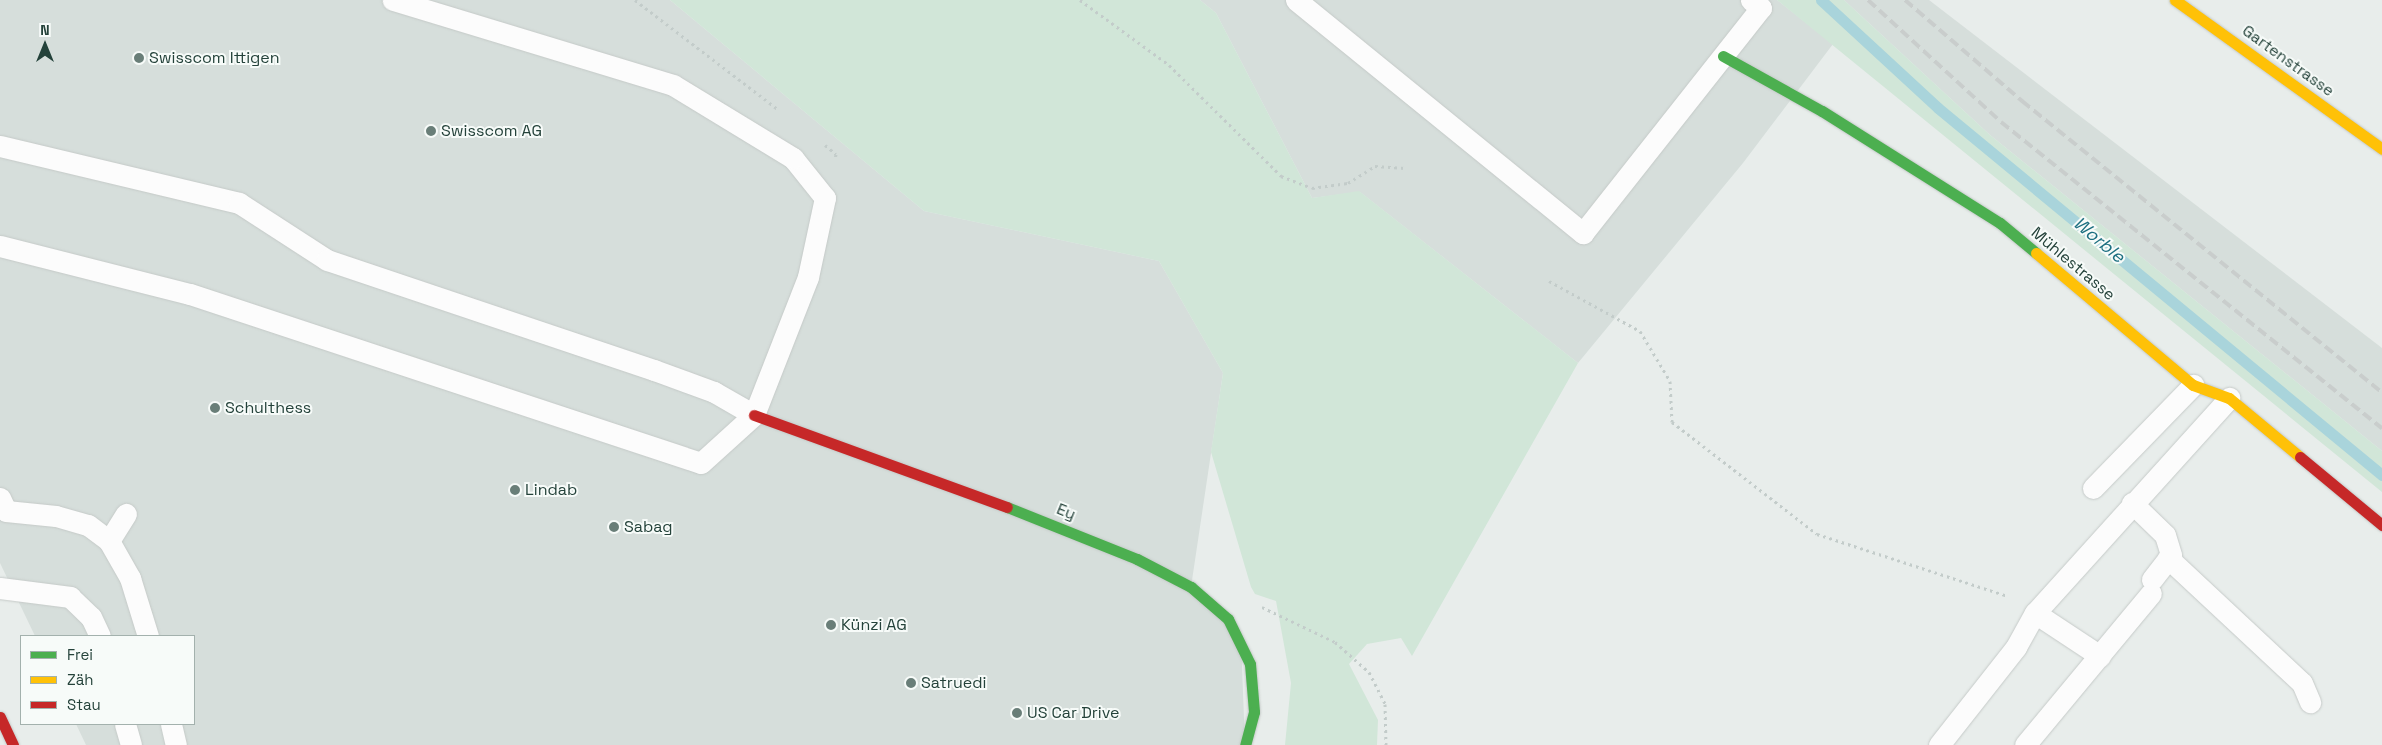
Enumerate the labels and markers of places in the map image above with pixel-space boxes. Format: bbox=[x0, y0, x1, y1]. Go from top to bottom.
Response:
place label: Swisscom Ittigen bbox=[149, 48, 280, 68]
marker: Swisscom Ittigen bbox=[133, 52, 145, 64]
place label: Swisscom AG bbox=[441, 121, 542, 141]
marker: Swisscom AG bbox=[425, 125, 437, 137]
place label: Schulthess bbox=[225, 398, 311, 418]
marker: Schulthess bbox=[209, 402, 221, 414]
place label: Lindab bbox=[525, 480, 577, 500]
marker: Lindab bbox=[509, 484, 521, 496]
place label: Sabag bbox=[624, 517, 673, 537]
marker: Sabag bbox=[608, 521, 620, 533]
place label: Künzi AG bbox=[841, 615, 907, 635]
marker: Künzi AG bbox=[825, 619, 837, 631]
place label: Satruedi bbox=[921, 673, 986, 693]
marker: Satruedi bbox=[905, 677, 917, 689]
place label: US Car Drive bbox=[1027, 703, 1120, 723]
marker: US Car Drive bbox=[1011, 707, 1023, 719]

